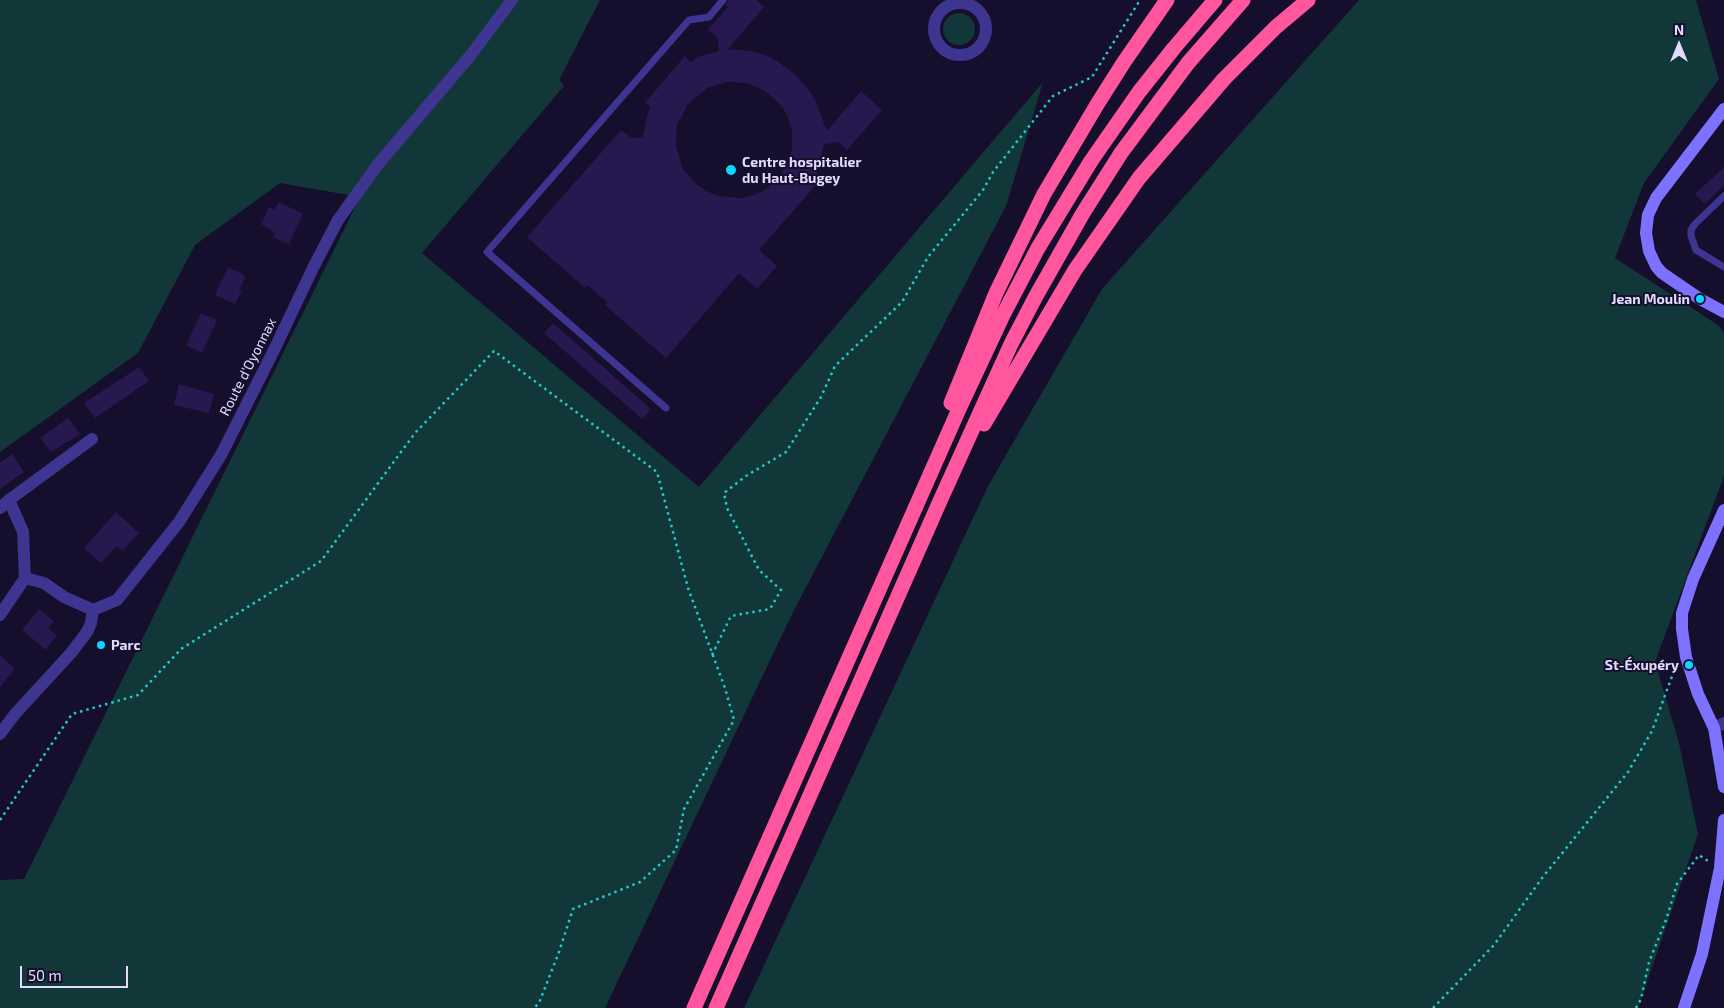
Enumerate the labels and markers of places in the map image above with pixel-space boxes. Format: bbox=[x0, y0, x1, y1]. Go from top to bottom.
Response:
place label: Centre hospitalier du Haut-Bugey bbox=[742, 154, 861, 186]
marker: Centre hospitalier du Haut-Bugey bbox=[724, 163, 738, 177]
place label: Jean Moulin bbox=[1611, 291, 1690, 307]
marker: Jean Moulin bbox=[1694, 293, 1706, 305]
place label: Parc bbox=[111, 637, 141, 653]
marker: Parc bbox=[95, 639, 107, 651]
place label: St-Éxupéry bbox=[1605, 657, 1679, 673]
marker: St-Éxupéry bbox=[1683, 659, 1695, 671]

